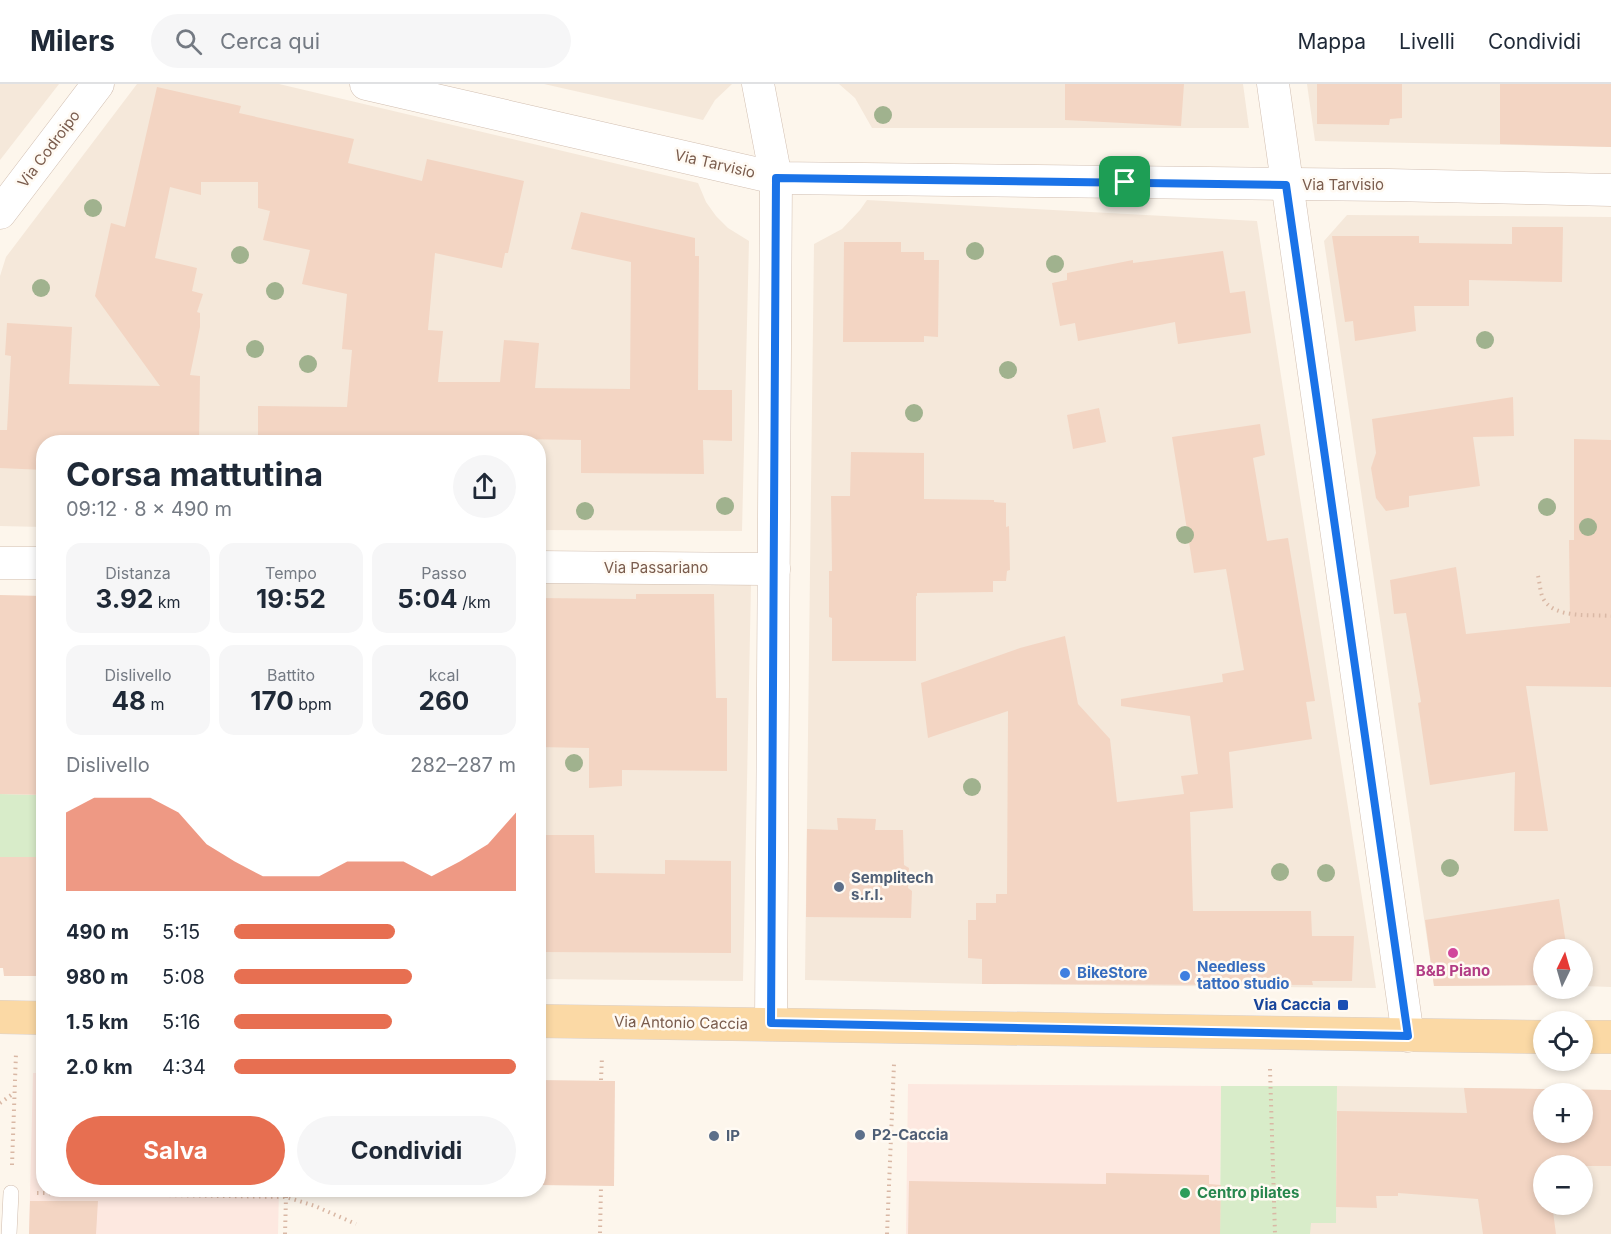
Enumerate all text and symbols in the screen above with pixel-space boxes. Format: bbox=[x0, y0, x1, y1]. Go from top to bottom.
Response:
search box bbox=[151, 14, 571, 68]
text: Milers bbox=[30, 24, 115, 58]
icon: search bbox=[172, 25, 205, 58]
text: Cerca qui bbox=[220, 28, 320, 54]
text: Mappa bbox=[1298, 29, 1366, 54]
text: Livelli bbox=[1399, 29, 1455, 54]
text: Condividi bbox=[1488, 29, 1581, 54]
street label: Via Codroipo bbox=[13, 106, 84, 191]
street label: Via Tarvisio bbox=[673, 145, 757, 182]
pin bbox=[1099, 156, 1150, 207]
icon: arrive bbox=[1108, 165, 1141, 198]
street label: Via Tarvisio bbox=[1302, 175, 1384, 194]
text: Corsa mattutina bbox=[66, 454, 323, 494]
button: share bbox=[453, 455, 516, 518]
text: 09:12 · 8 × 490 m bbox=[66, 497, 232, 521]
street label: Via Passariano bbox=[604, 558, 708, 577]
text: Distanza bbox=[105, 563, 171, 583]
text: Tempo bbox=[265, 563, 317, 583]
text: Passo bbox=[421, 563, 467, 583]
text: 3.92 bbox=[95, 583, 153, 614]
text: 19:52 bbox=[256, 583, 326, 614]
text: 5:04 bbox=[397, 583, 458, 614]
text: km bbox=[153, 592, 181, 612]
text: /km bbox=[458, 592, 491, 612]
text: Dislivello bbox=[105, 665, 171, 685]
text: Battito bbox=[267, 665, 315, 685]
text: kcal bbox=[429, 665, 459, 685]
text: 48 bbox=[111, 685, 146, 716]
text: 170 bbox=[250, 685, 294, 716]
text: 260 bbox=[419, 685, 469, 716]
text: m bbox=[146, 694, 165, 714]
text: bpm bbox=[294, 694, 332, 714]
text: Dislivello bbox=[66, 753, 150, 777]
text: 282–287 m bbox=[410, 753, 516, 777]
place label: Semplitech s.r.l. bbox=[851, 868, 933, 904]
marker: Semplitech s.r.l. bbox=[832, 880, 846, 894]
text: 490 m bbox=[66, 920, 129, 944]
text: 5:15 bbox=[162, 920, 200, 944]
north arrow bbox=[1533, 939, 1593, 999]
map controls bbox=[1533, 939, 1593, 1215]
marker: B&B Piano bbox=[1446, 946, 1460, 960]
place label: Needless tattoo studio bbox=[1197, 957, 1290, 993]
place label: B&B Piano bbox=[1416, 961, 1490, 980]
place label: BikeStore bbox=[1077, 963, 1147, 982]
text: 980 m bbox=[66, 965, 128, 989]
text: 5:08 bbox=[162, 965, 205, 989]
marker: BikeStore bbox=[1058, 966, 1072, 980]
marker: Needless tattoo studio bbox=[1178, 969, 1192, 983]
place label: Via Caccia bbox=[1253, 995, 1331, 1014]
marker: Via Caccia bbox=[1336, 998, 1350, 1012]
text: 1.5 km bbox=[66, 1010, 129, 1034]
text: 5:16 bbox=[162, 1010, 200, 1034]
button: locate bbox=[1533, 1011, 1593, 1071]
street label: Via Antonio Caccia bbox=[614, 1012, 748, 1033]
text: 2.0 km bbox=[66, 1055, 133, 1079]
text: 4:34 bbox=[162, 1055, 206, 1079]
button: + bbox=[1533, 1083, 1593, 1143]
button: Salva bbox=[66, 1116, 285, 1185]
button: Condividi bbox=[297, 1116, 516, 1185]
place label: P2-Caccia bbox=[872, 1125, 948, 1144]
place label: IP bbox=[726, 1126, 740, 1145]
marker: P2-Caccia bbox=[853, 1128, 867, 1142]
marker: IP bbox=[707, 1129, 721, 1143]
button: − bbox=[1533, 1155, 1593, 1215]
place label: Centro pilates bbox=[1197, 1183, 1299, 1202]
marker: Centro pilates bbox=[1178, 1186, 1192, 1200]

